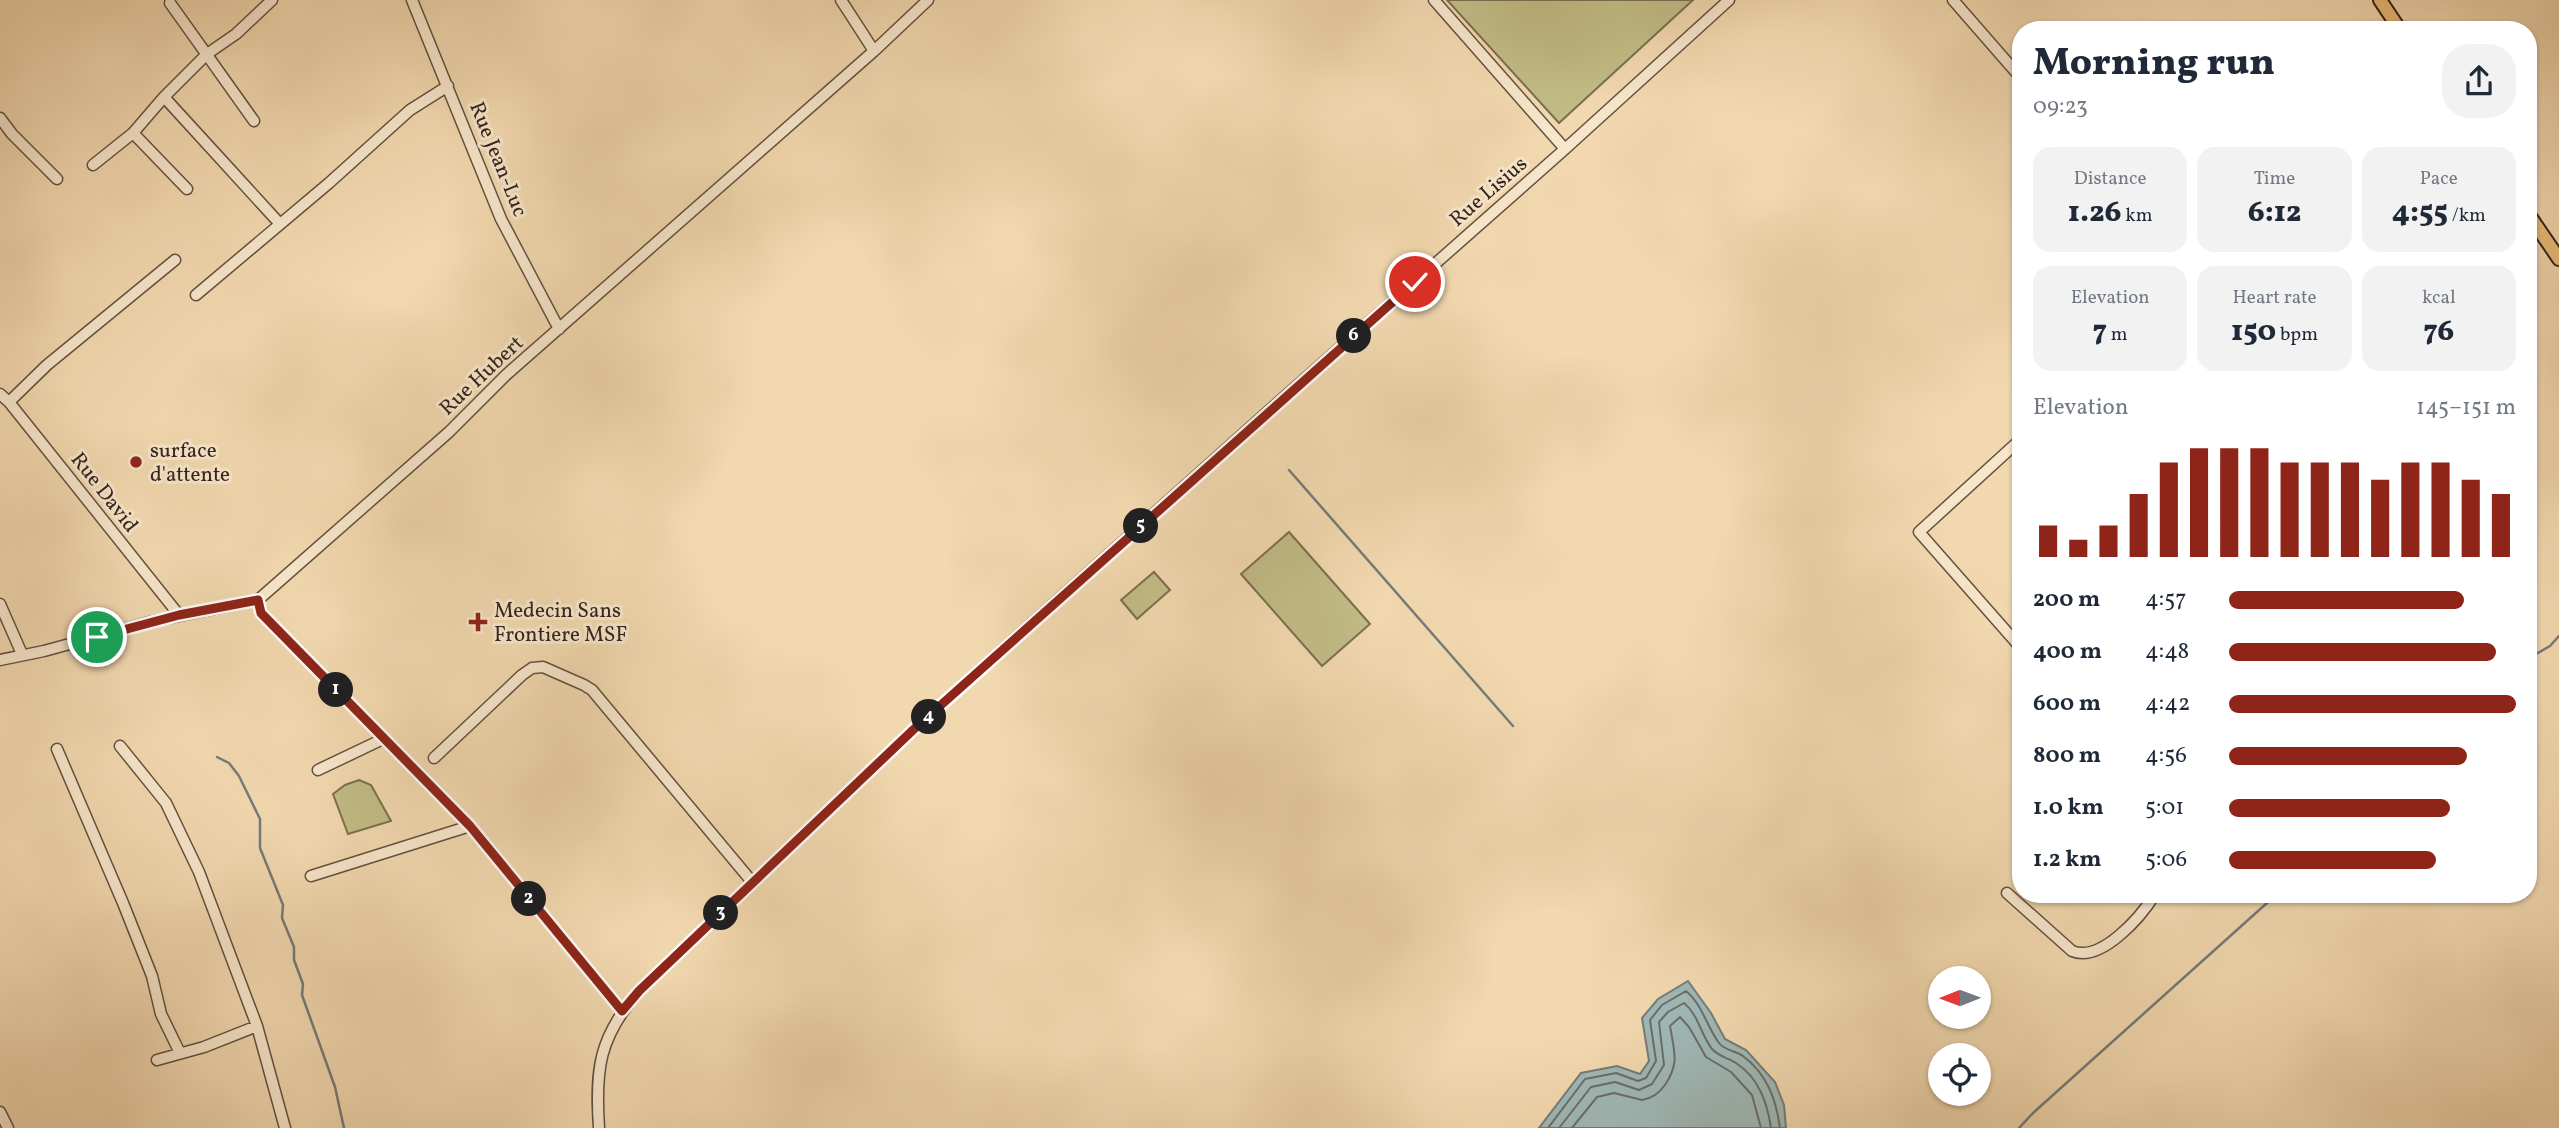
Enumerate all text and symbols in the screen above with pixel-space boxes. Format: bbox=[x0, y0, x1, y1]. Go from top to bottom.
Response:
text: Morning run bbox=[2033, 38, 2275, 91]
button: share bbox=[2442, 44, 2516, 118]
text: 09:23 bbox=[2033, 91, 2088, 123]
street label: Rue Jean-Luc bbox=[461, 98, 534, 221]
street label: Rue Lisius bbox=[1444, 150, 1534, 234]
text: Distance bbox=[2074, 166, 2147, 192]
text: Time bbox=[2254, 166, 2295, 192]
text: Pace bbox=[2420, 166, 2458, 192]
text: 1.26 bbox=[2068, 192, 2122, 234]
text: 6:12 bbox=[2248, 192, 2301, 234]
text: 4:55 bbox=[2392, 192, 2448, 234]
text: km bbox=[2122, 203, 2153, 229]
text: /km bbox=[2448, 203, 2486, 229]
pin bbox=[1385, 252, 1445, 312]
icon: check bbox=[1396, 263, 1434, 301]
text: Elevation bbox=[2071, 285, 2150, 311]
text: Heart rate bbox=[2233, 285, 2316, 311]
text: kcal bbox=[2422, 285, 2456, 311]
text: 7 bbox=[2093, 311, 2107, 353]
text: 150 bbox=[2231, 311, 2276, 353]
text: 76 bbox=[2423, 311, 2454, 353]
pin: 6 bbox=[1336, 318, 1372, 354]
text: 6 bbox=[1348, 322, 1359, 348]
text: m bbox=[2107, 322, 2128, 348]
text: bpm bbox=[2276, 322, 2318, 348]
street label: Rue Hubert bbox=[434, 329, 531, 423]
text: Elevation bbox=[2033, 392, 2129, 424]
text: 145–151 m bbox=[2416, 392, 2516, 424]
place label: surface d'attente bbox=[150, 437, 230, 490]
street label: Rue David bbox=[63, 447, 144, 539]
marker: surface d'attente bbox=[128, 454, 144, 470]
pin: 5 bbox=[1124, 508, 1158, 544]
text: 5 bbox=[1136, 512, 1145, 538]
text: 200 m bbox=[2033, 584, 2100, 616]
text: 4:57 bbox=[2145, 584, 2186, 616]
place label: Medecin Sans Frontiere MSF bbox=[494, 597, 627, 650]
pin bbox=[67, 607, 127, 667]
marker: Medecin Sans Frontiere MSF bbox=[468, 612, 488, 632]
icon: arrive bbox=[78, 618, 116, 656]
text: 400 m bbox=[2033, 636, 2102, 668]
text: 4:48 bbox=[2145, 636, 2189, 668]
pin: 1 bbox=[318, 672, 354, 708]
text: 1 bbox=[332, 676, 339, 702]
text: 600 m bbox=[2033, 688, 2101, 720]
text: 4:42 bbox=[2145, 688, 2190, 720]
pin: 4 bbox=[912, 700, 946, 734]
text: 4 bbox=[923, 703, 934, 729]
text: 800 m bbox=[2033, 740, 2101, 772]
text: 4:56 bbox=[2145, 740, 2187, 772]
text: 1.0 km bbox=[2033, 792, 2104, 824]
text: 5:01 bbox=[2145, 792, 2184, 824]
text: 1.2 km bbox=[2033, 844, 2102, 876]
text: 5:06 bbox=[2145, 844, 2187, 876]
pin: 2 bbox=[512, 881, 546, 916]
text: 2 bbox=[524, 885, 533, 911]
pin: 3 bbox=[704, 895, 738, 930]
text: 3 bbox=[716, 899, 725, 925]
north arrow bbox=[1928, 966, 1992, 1029]
map controls bbox=[1928, 966, 1991, 1106]
button: locate bbox=[1928, 1043, 1991, 1106]

